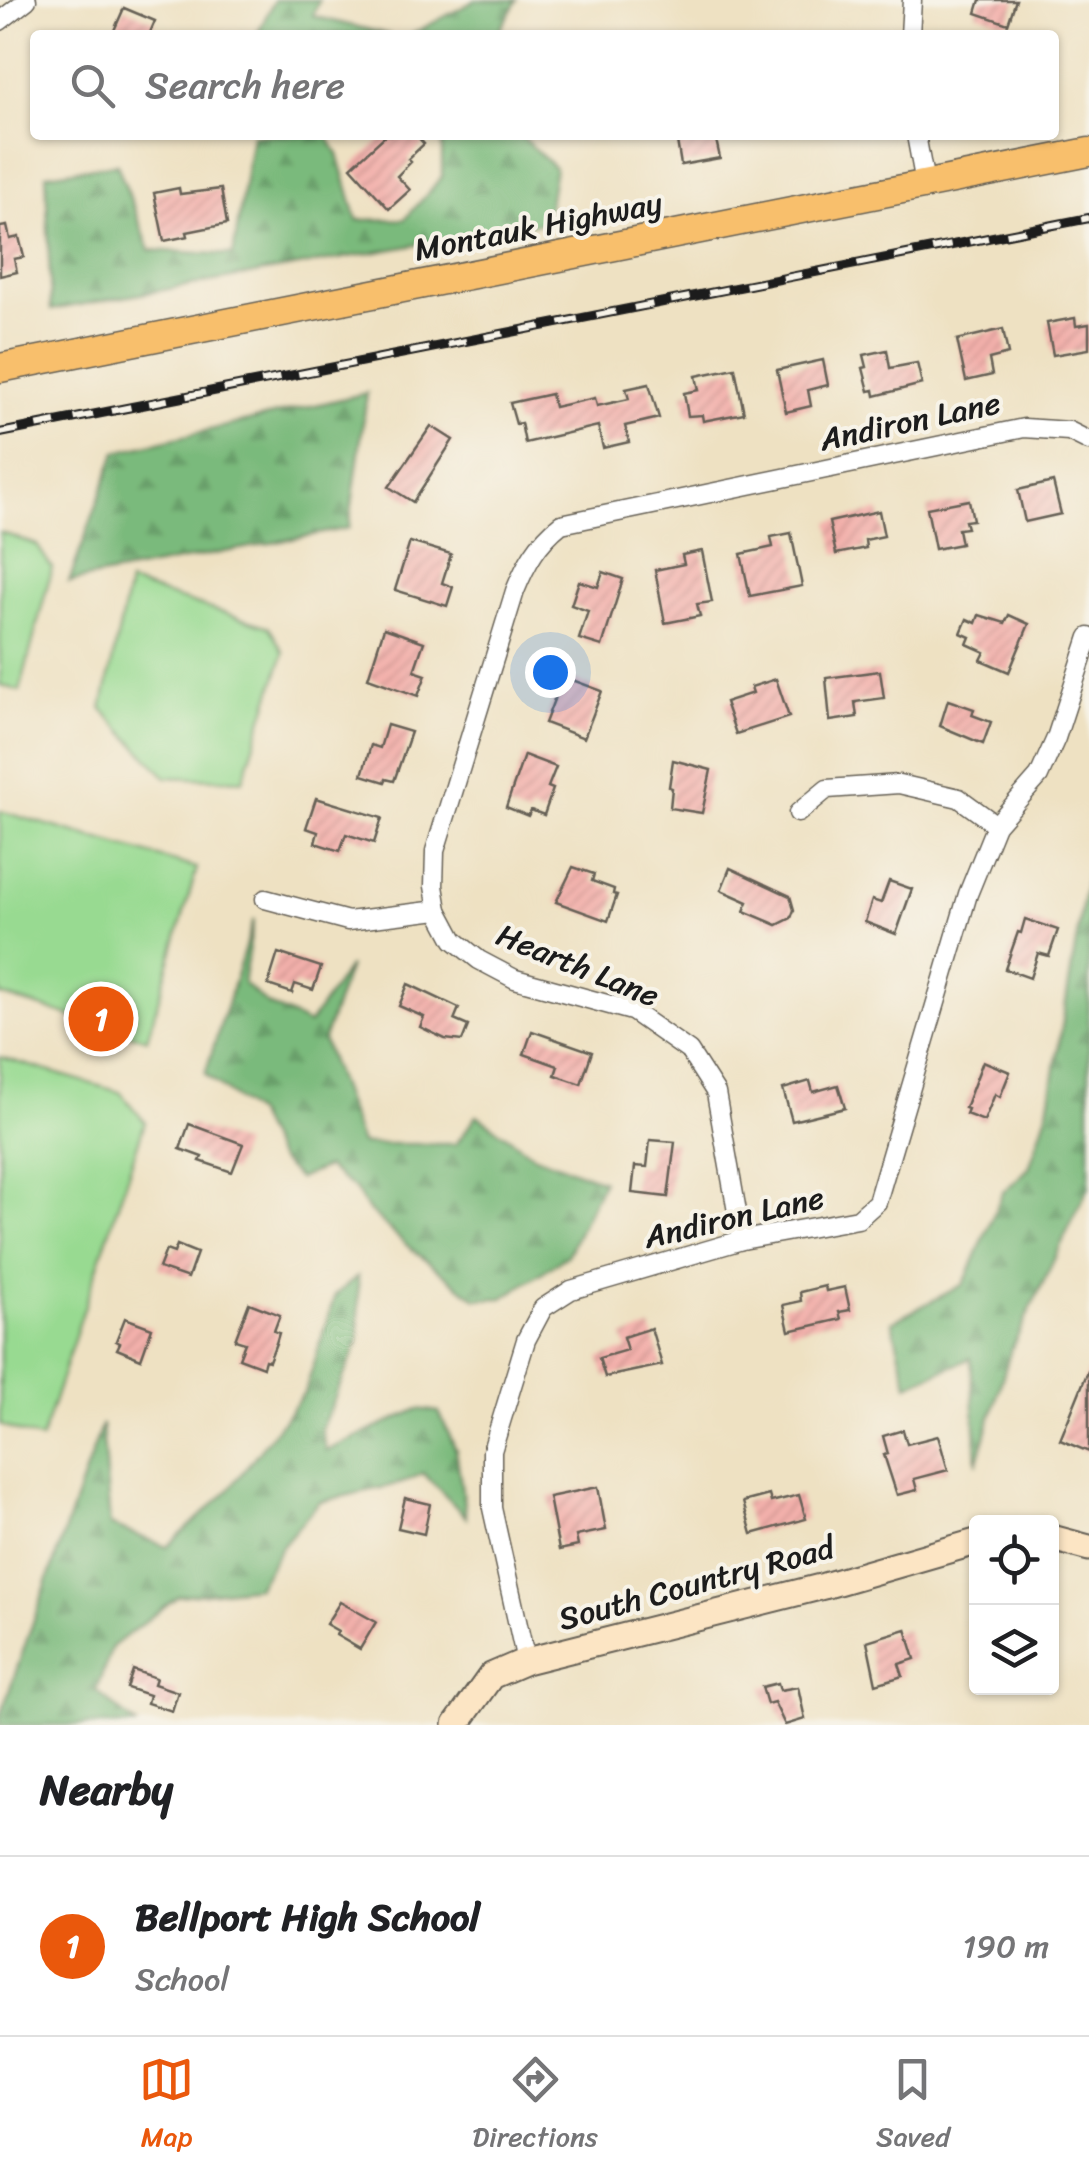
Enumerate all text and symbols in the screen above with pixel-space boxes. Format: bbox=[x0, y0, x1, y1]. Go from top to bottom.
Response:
search box bbox=[30, 30, 1059, 140]
text: Search here bbox=[145, 52, 345, 119]
icon: search bbox=[65, 58, 120, 113]
street label: Montauk Highway bbox=[409, 174, 667, 278]
street label: Andiron Lane bbox=[813, 375, 1006, 469]
your location bbox=[525, 647, 576, 698]
street label: Hearth Lane bbox=[487, 907, 668, 1024]
pin: 1 bbox=[68, 982, 134, 1056]
street label: Andiron Lane bbox=[637, 1169, 830, 1266]
map controls bbox=[969, 1515, 1059, 1695]
button: locate bbox=[969, 1515, 1059, 1605]
street label: South Country Road bbox=[552, 1519, 842, 1648]
button: layers bbox=[969, 1605, 1059, 1695]
text: Nearby bbox=[40, 1753, 173, 1827]
text: Bellport High School bbox=[135, 1884, 480, 1951]
text: 1 bbox=[66, 1918, 79, 1975]
text: 190 m bbox=[963, 1918, 1049, 1975]
text: School bbox=[135, 1951, 229, 2008]
tab: Map bbox=[139, 2052, 194, 2161]
tab: Directions bbox=[472, 2052, 598, 2161]
tab: Saved bbox=[876, 2052, 950, 2161]

